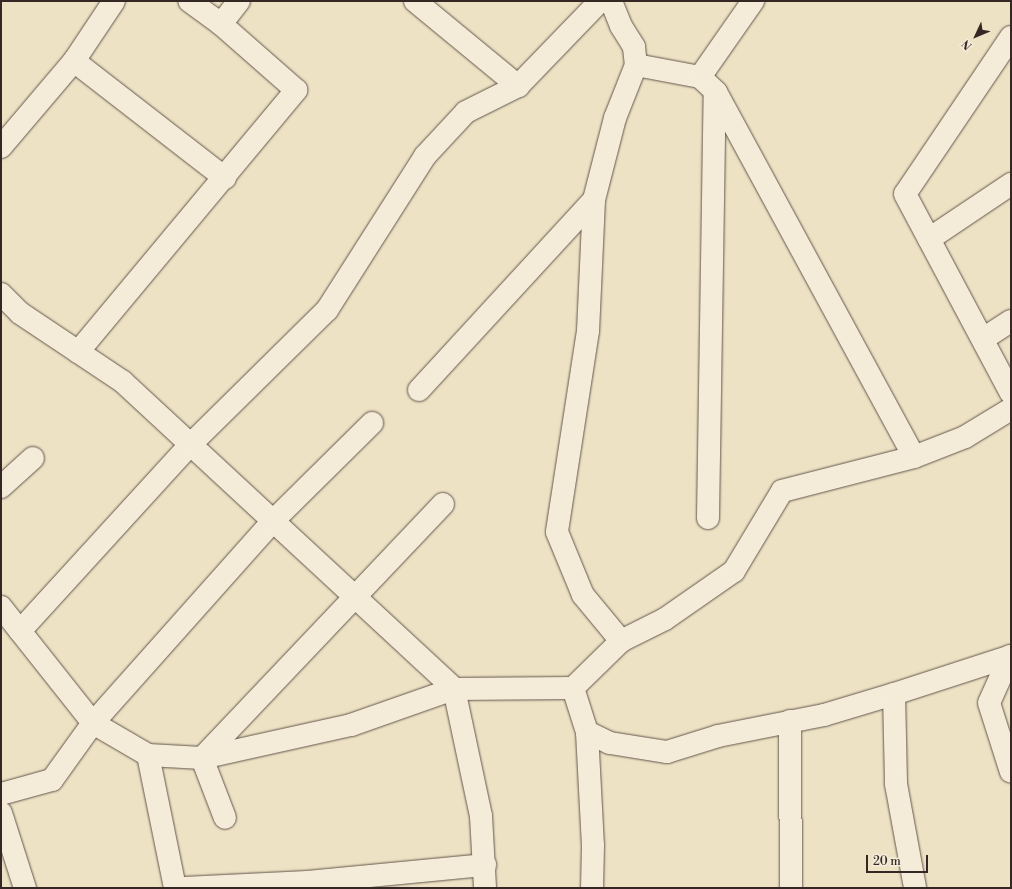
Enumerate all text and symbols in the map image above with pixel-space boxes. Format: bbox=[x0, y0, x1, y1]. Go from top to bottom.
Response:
north arrow bbox=[956, 16, 996, 56]
text: N bbox=[959, 36, 975, 52]
scale bar bbox=[868, 847, 930, 873]
text: 20 m bbox=[873, 854, 901, 869]

